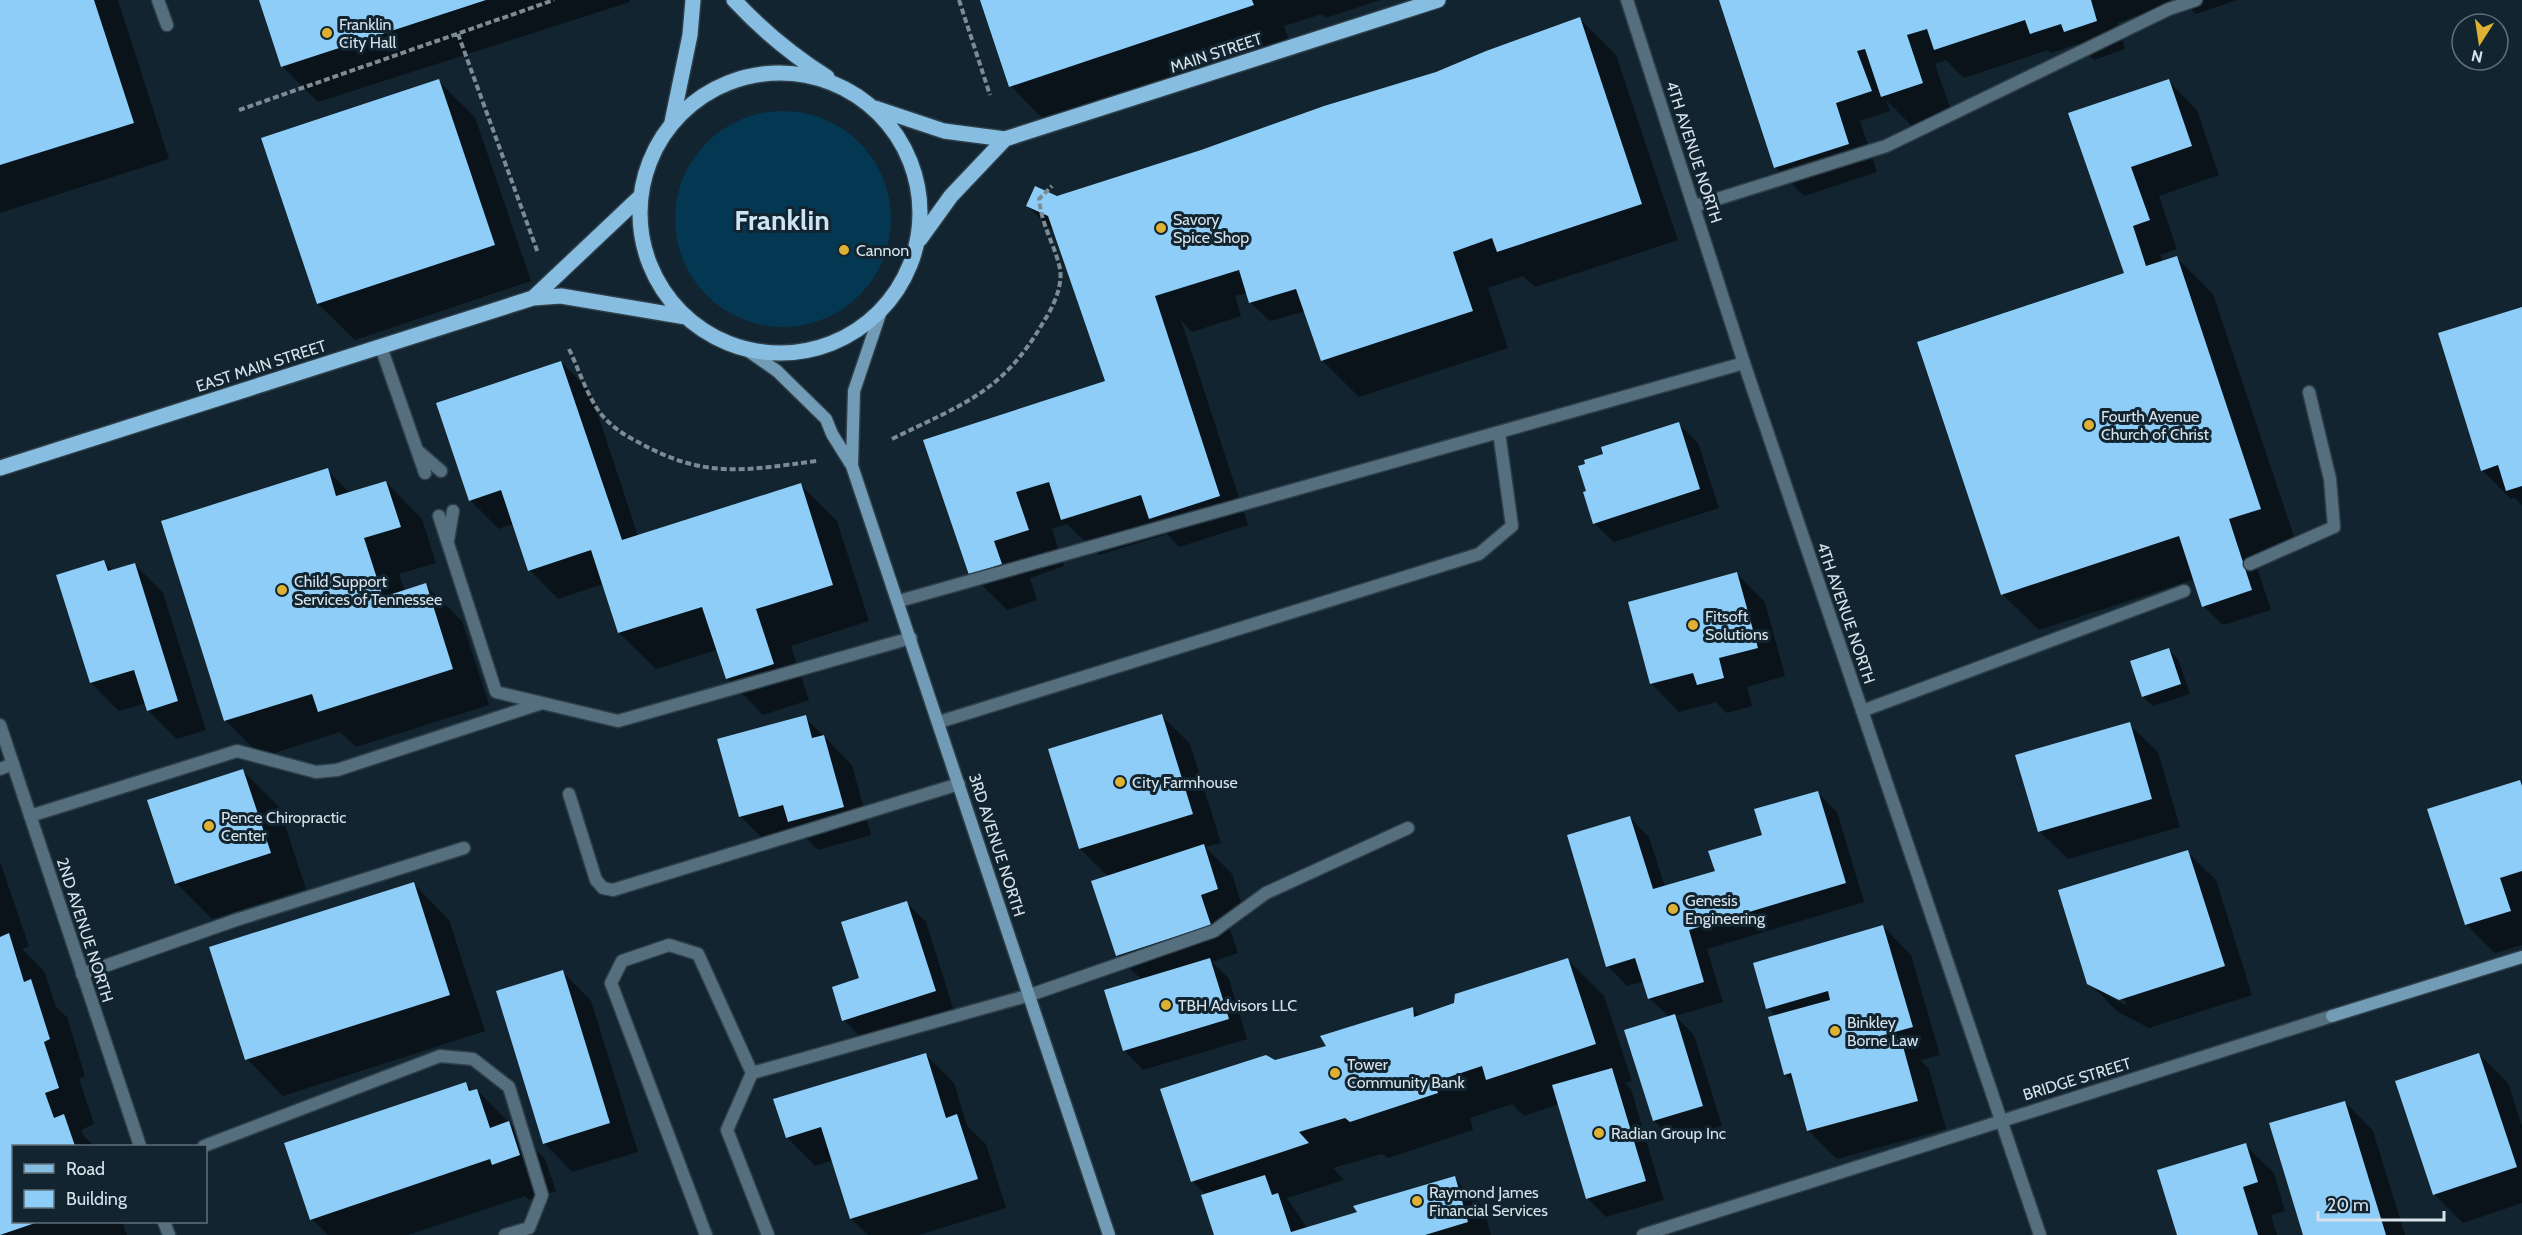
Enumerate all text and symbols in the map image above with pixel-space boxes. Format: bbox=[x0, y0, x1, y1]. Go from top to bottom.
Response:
north arrow bbox=[2450, 12, 2510, 72]
place label: Franklin City Hall bbox=[339, 15, 396, 52]
marker: Franklin City Hall bbox=[320, 26, 334, 40]
street label: MAIN STREET bbox=[1168, 29, 1265, 77]
text: N bbox=[2469, 46, 2484, 67]
street label: 4TH AVENUE NORTH bbox=[1662, 79, 1726, 225]
district label: Franklin bbox=[734, 203, 830, 237]
place label: Savory Spice Shop bbox=[1173, 210, 1249, 247]
marker: Savory Spice Shop bbox=[1154, 221, 1168, 235]
place label: Cannon bbox=[856, 241, 909, 260]
marker: Cannon bbox=[837, 243, 851, 257]
street label: EAST MAIN STREET bbox=[194, 336, 329, 396]
place label: Fourth Avenue Church of Christ bbox=[2101, 407, 2210, 444]
marker: Fourth Avenue Church of Christ bbox=[2082, 418, 2096, 432]
street label: 4TH AVENUE NORTH bbox=[1813, 540, 1879, 686]
place label: Child Support Services of Tennessee bbox=[294, 572, 442, 609]
marker: Child Support Services of Tennessee bbox=[275, 583, 289, 597]
place label: Fitsoft Solutions bbox=[1705, 607, 1769, 644]
marker: Fitsoft Solutions bbox=[1686, 618, 1700, 632]
street label: 3RD AVENUE NORTH bbox=[965, 771, 1029, 919]
place label: City Farmhouse bbox=[1132, 773, 1238, 792]
marker: City Farmhouse bbox=[1113, 775, 1127, 789]
place label: Pence Chiropractic Center bbox=[221, 808, 346, 845]
marker: Pence Chiropractic Center bbox=[202, 819, 216, 833]
street label: 2ND AVENUE NORTH bbox=[53, 855, 117, 1005]
place label: Genesis Engineering bbox=[1685, 891, 1766, 928]
marker: Genesis Engineering bbox=[1666, 902, 1680, 916]
place label: TBH Advisors LLC bbox=[1178, 996, 1297, 1015]
marker: TBH Advisors LLC bbox=[1159, 998, 1173, 1012]
place label: Binkley Borne Law bbox=[1847, 1013, 1919, 1050]
marker: Binkley Borne Law bbox=[1828, 1024, 1842, 1038]
street label: BRIDGE STREET bbox=[2021, 1053, 2134, 1104]
place label: Tower Community Bank bbox=[1347, 1055, 1465, 1092]
marker: Tower Community Bank bbox=[1328, 1066, 1342, 1080]
place label: Radian Group Inc bbox=[1611, 1124, 1726, 1143]
marker: Radian Group Inc bbox=[1592, 1126, 1606, 1140]
legend bbox=[12, 1145, 207, 1223]
text: Road bbox=[66, 1158, 105, 1180]
place label: Raymond James Financial Services bbox=[1429, 1183, 1548, 1220]
scale bar bbox=[2318, 1184, 2444, 1222]
text: Building bbox=[66, 1188, 128, 1210]
marker: Raymond James Financial Services bbox=[1410, 1194, 1424, 1208]
text: 20 m bbox=[2327, 1194, 2369, 1216]

